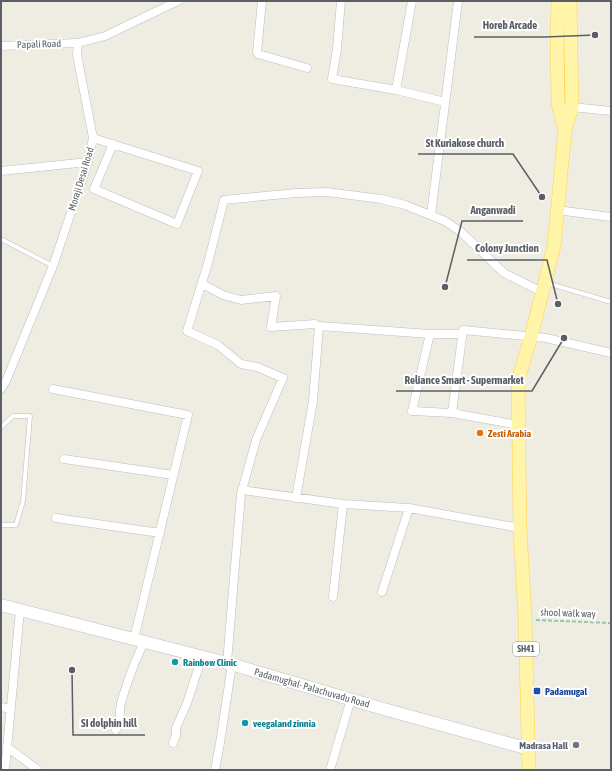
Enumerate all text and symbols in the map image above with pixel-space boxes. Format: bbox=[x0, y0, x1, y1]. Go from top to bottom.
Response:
callout: Horeb Arcade bbox=[474, 14, 545, 37]
text: Horeb Arcade bbox=[483, 19, 537, 31]
street label: Papali Road bbox=[17, 38, 62, 50]
callout: St Kuriakose church bbox=[418, 131, 513, 154]
text: St Kuriakose church bbox=[426, 137, 504, 149]
street label: Moraji Desai Road bbox=[66, 146, 96, 212]
callout: Anganwadi bbox=[462, 198, 523, 221]
text: Anganwadi bbox=[469, 204, 516, 216]
callout: Colony Junction bbox=[467, 237, 547, 260]
text: Colony Junction bbox=[475, 242, 539, 254]
callout: Reliance Smart - Supermarket bbox=[396, 368, 532, 391]
text: Reliance Smart - Supermarket bbox=[404, 374, 524, 386]
marker: Zesti Arabia bbox=[475, 428, 485, 438]
place label: Zesti Arabia bbox=[488, 428, 531, 439]
street label: shool walk way bbox=[540, 607, 596, 619]
road number: SH41 bbox=[513, 642, 539, 656]
marker: Rainbow Clinic bbox=[170, 657, 180, 667]
place label: Rainbow Clinic bbox=[183, 657, 237, 668]
street label: Padamughal- Palachuvadu Road bbox=[253, 666, 371, 710]
marker: Padamugal bbox=[532, 686, 542, 696]
place label: Padamugal bbox=[545, 686, 588, 697]
callout: SI dolphin hill bbox=[73, 712, 145, 735]
text: SI dolphin hill bbox=[81, 717, 138, 729]
marker: veegaland zinnia bbox=[240, 718, 250, 728]
place label: veegaland zinnia bbox=[253, 718, 316, 729]
place label: Madrasa Hall bbox=[519, 740, 568, 751]
marker: Madrasa Hall bbox=[571, 740, 581, 750]

